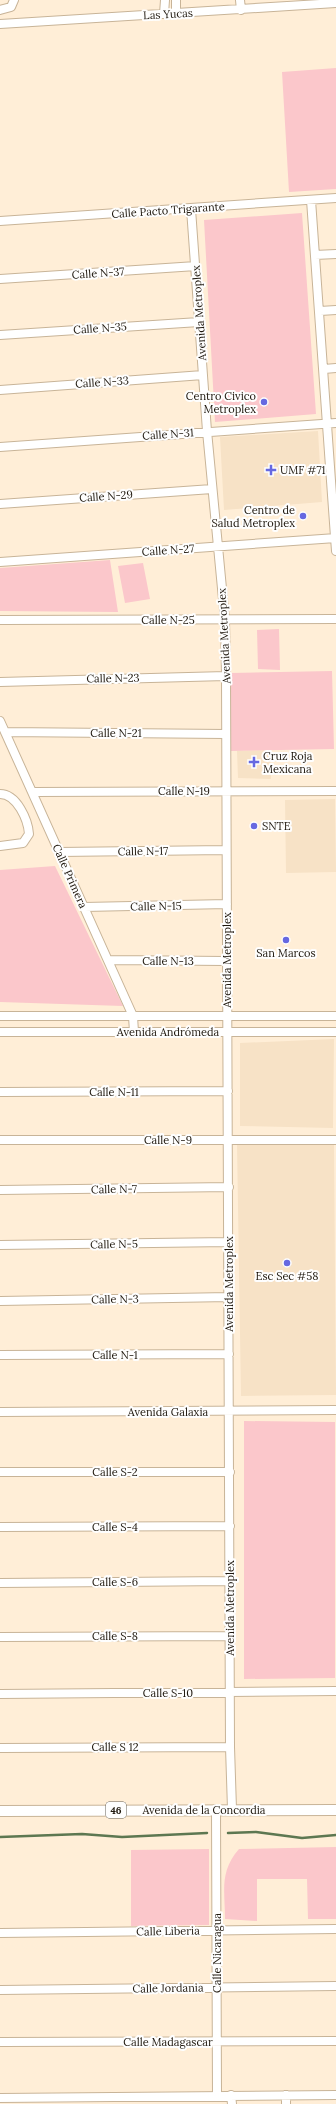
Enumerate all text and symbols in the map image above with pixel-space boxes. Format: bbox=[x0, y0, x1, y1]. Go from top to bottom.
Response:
street label: Las Yucas bbox=[143, 6, 193, 22]
street label: Calle Pacto Trigarante bbox=[111, 199, 225, 221]
street label: Calle N-37 bbox=[71, 264, 125, 282]
street label: Avenida Metroplex bbox=[189, 265, 209, 362]
street label: Calle N-35 bbox=[73, 319, 127, 337]
street label: Calle N-33 bbox=[75, 373, 129, 391]
place label: Centro Civico Metroplex bbox=[186, 389, 256, 416]
marker: Centro Civico Metroplex bbox=[259, 397, 269, 407]
street label: Calle N-31 bbox=[142, 425, 194, 443]
place label: UMF #71 bbox=[280, 463, 326, 477]
marker: UMF #71 bbox=[265, 464, 277, 476]
street label: Calle N-29 bbox=[79, 487, 133, 505]
place label: Centro de Salud Metroplex bbox=[211, 503, 295, 530]
marker: Centro de Salud Metroplex bbox=[298, 511, 308, 521]
street label: Calle N-27 bbox=[141, 541, 195, 559]
street label: Avenida Metroplex bbox=[214, 588, 234, 685]
street label: Calle N-25 bbox=[141, 613, 195, 627]
street label: Calle N-23 bbox=[86, 671, 140, 685]
street label: Calle N-21 bbox=[90, 726, 142, 740]
place label: Cruz Roja Mexicana bbox=[263, 749, 313, 776]
marker: Cruz Roja Mexicana bbox=[248, 756, 260, 768]
street label: Calle N-19 bbox=[158, 784, 210, 798]
place label: SNTE bbox=[262, 819, 291, 833]
marker: SNTE bbox=[249, 821, 259, 831]
street label: Calle Primera bbox=[50, 842, 91, 911]
street label: Calle N-17 bbox=[118, 844, 168, 858]
street label: Calle N-15 bbox=[130, 899, 182, 913]
street label: Avenida Metroplex bbox=[220, 912, 234, 1009]
marker: San Marcos bbox=[281, 935, 291, 945]
place label: San Marcos bbox=[256, 946, 316, 960]
street label: Calle N-13 bbox=[142, 954, 194, 968]
street label: Avenida Andrómeda bbox=[116, 1025, 219, 1039]
street label: Calle N-11 bbox=[89, 1085, 139, 1099]
street label: Calle N-9 bbox=[144, 1133, 192, 1147]
street label: Calle N-7 bbox=[91, 1182, 137, 1196]
street label: Avenida Metroplex bbox=[222, 1236, 236, 1333]
street label: Calle N-5 bbox=[90, 1237, 138, 1251]
marker: Esc Sec #58 bbox=[282, 1258, 292, 1268]
place label: Esc Sec #58 bbox=[256, 1269, 318, 1283]
street label: Calle N-3 bbox=[91, 1292, 139, 1306]
street label: Calle N-1 bbox=[92, 1348, 138, 1362]
street label: Avenida Galaxia bbox=[127, 1405, 208, 1419]
street label: Calle S-2 bbox=[92, 1465, 138, 1479]
street label: Calle S-4 bbox=[92, 1520, 138, 1534]
street label: Avenida Metroplex bbox=[223, 1560, 237, 1657]
street label: Calle S-6 bbox=[92, 1575, 138, 1589]
street label: Calle S-8 bbox=[92, 1629, 138, 1643]
street label: Calle S-10 bbox=[143, 1686, 193, 1700]
street label: Calle S 12 bbox=[91, 1740, 139, 1754]
road number: 46 bbox=[106, 1802, 126, 1818]
street label: Avenida de la Concordia bbox=[141, 1803, 266, 1817]
street label: Calle Nicaragua bbox=[210, 1913, 224, 1993]
street label: Calle Liberia bbox=[136, 1923, 200, 1939]
street label: Calle Jordania bbox=[132, 1980, 204, 1996]
street label: Calle Madagascar bbox=[123, 2035, 213, 2049]

